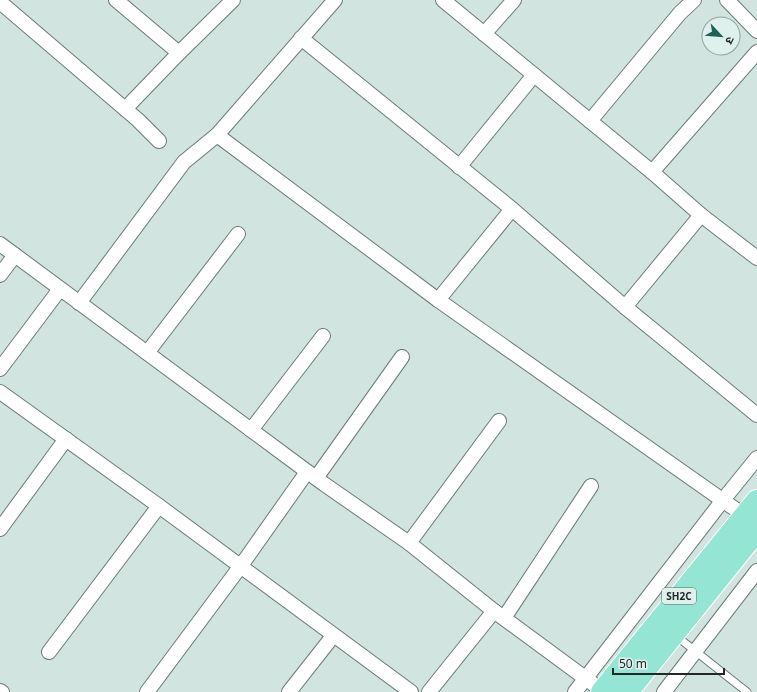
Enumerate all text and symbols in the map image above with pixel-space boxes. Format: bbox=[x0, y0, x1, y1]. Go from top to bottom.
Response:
north arrow bbox=[701, 16, 741, 56]
text: उ bbox=[722, 34, 739, 47]
road number: SH2C bbox=[662, 588, 696, 604]
scale bar bbox=[613, 650, 724, 676]
text: 50 m bbox=[619, 655, 647, 672]

